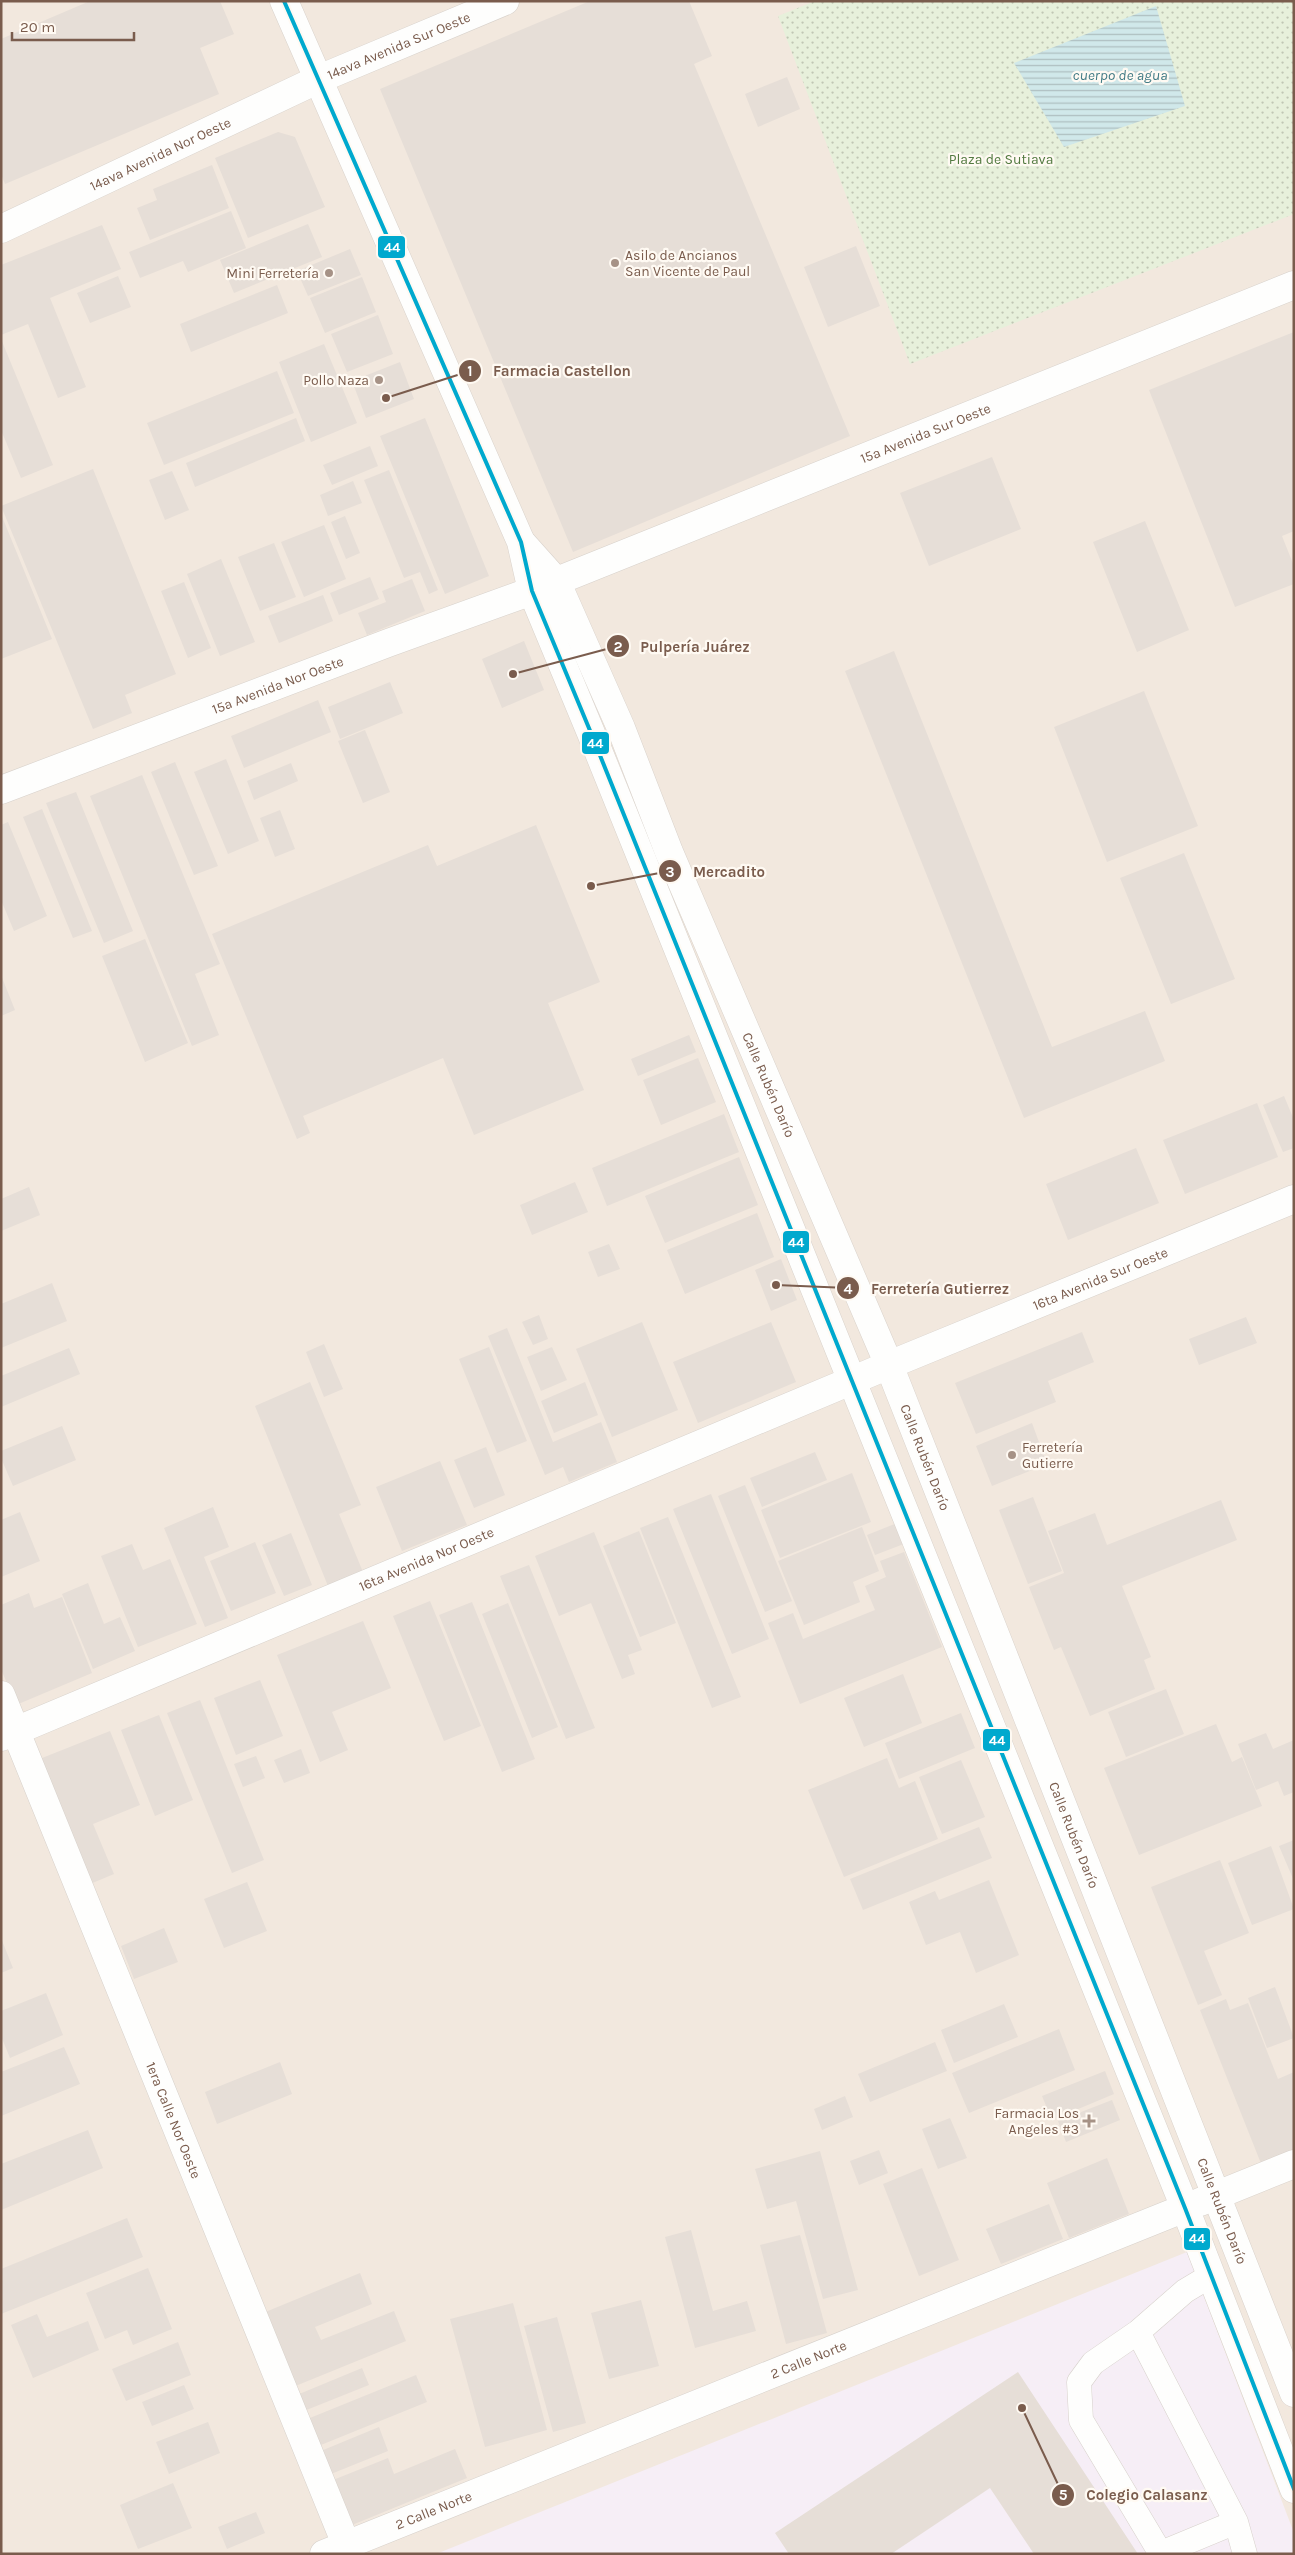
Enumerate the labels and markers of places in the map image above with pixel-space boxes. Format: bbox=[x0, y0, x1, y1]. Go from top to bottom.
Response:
place label: Asilo de Ancianos San Vicente de Paul bbox=[625, 247, 750, 280]
marker: Asilo de Ancianos San Vicente de Paul bbox=[609, 257, 621, 269]
place label: Mini Ferretería bbox=[226, 265, 319, 282]
marker: Mini Ferretería bbox=[323, 267, 335, 279]
callout: Farmacia Castellon bbox=[458, 356, 641, 386]
place label: Pollo Naza bbox=[303, 372, 369, 389]
marker: Pollo Naza bbox=[373, 374, 385, 386]
callout: Pulpería Juárez bbox=[605, 631, 760, 661]
callout: Mercadito bbox=[658, 856, 775, 886]
callout: Ferretería Gutierrez bbox=[836, 1273, 1019, 1303]
place label: Ferretería Gutierre bbox=[1022, 1439, 1083, 1472]
marker: Ferretería Gutierre bbox=[1006, 1449, 1018, 1461]
place label: Farmacia Los Angeles #3 bbox=[994, 2105, 1079, 2138]
marker: Farmacia Los Angeles #3 bbox=[1083, 2115, 1095, 2127]
callout: Colegio Calasanz bbox=[1051, 2480, 1217, 2510]

